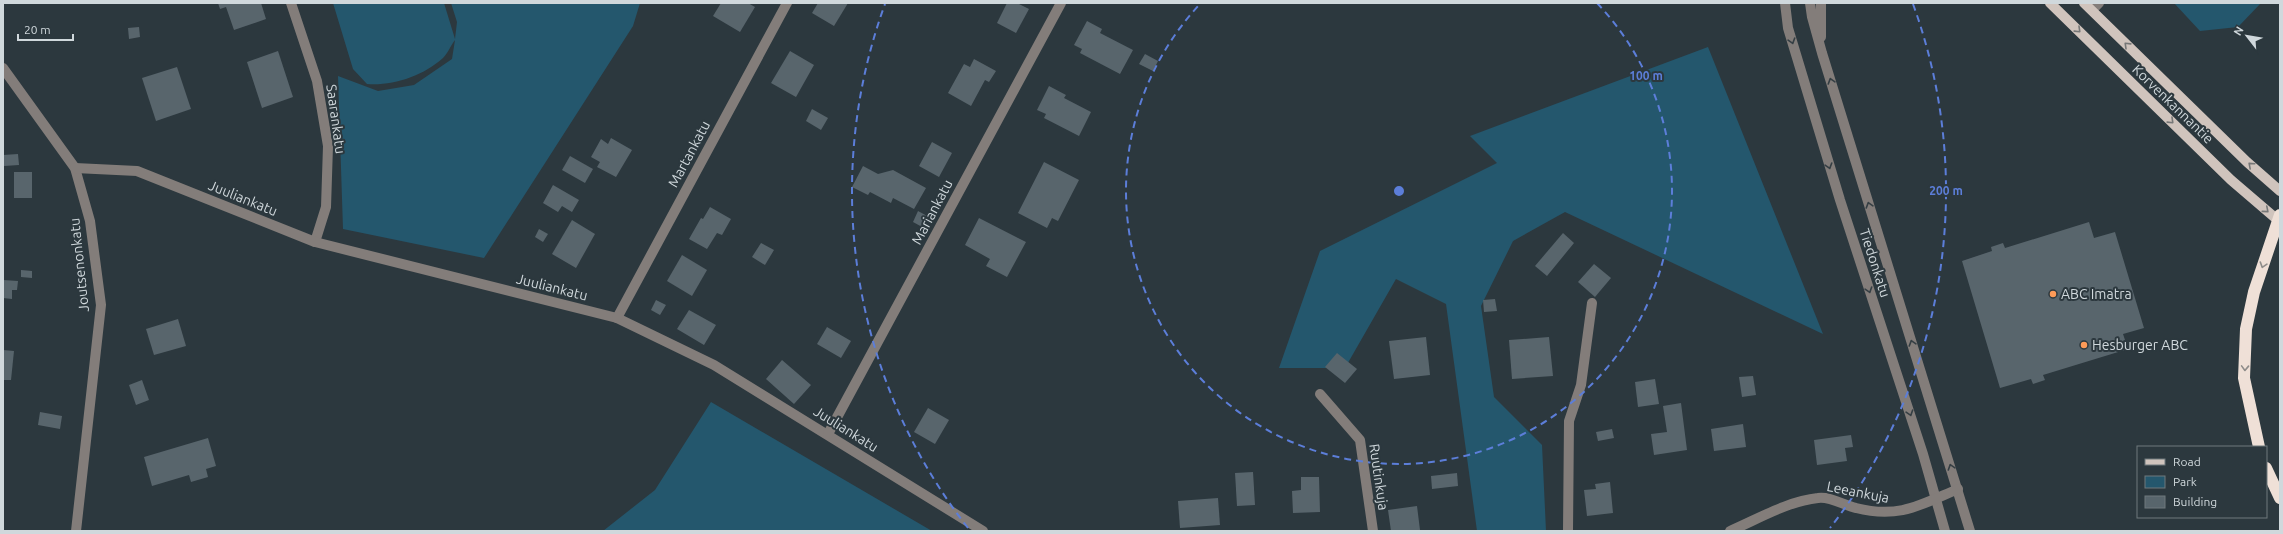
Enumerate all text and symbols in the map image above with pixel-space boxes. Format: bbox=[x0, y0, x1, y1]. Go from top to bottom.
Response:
scale bar bbox=[18, 16, 73, 42]
north arrow bbox=[2227, 16, 2267, 56]
text: 20 m bbox=[24, 23, 51, 36]
text: N bbox=[2231, 24, 2246, 37]
one-way arrow bbox=[2073, 25, 2081, 33]
one-way arrow bbox=[1787, 38, 1796, 45]
one-way arrow bbox=[2124, 42, 2132, 50]
street label: Korvenkannantie bbox=[2129, 61, 2217, 147]
text: 100 m bbox=[1629, 69, 1663, 82]
one-way arrow bbox=[1827, 78, 1836, 85]
street label: Saarankatu bbox=[323, 83, 349, 155]
one-way arrow bbox=[2166, 116, 2174, 124]
street label: Martankatu bbox=[665, 118, 713, 190]
one-way arrow bbox=[1824, 162, 1833, 169]
one-way arrow bbox=[2248, 162, 2256, 170]
street label: Juuliankatu bbox=[206, 177, 280, 219]
street label: Mariankatu bbox=[908, 177, 956, 247]
centre of rings bbox=[1392, 184, 1406, 198]
text: 200 m bbox=[1929, 184, 1963, 197]
one-way arrow bbox=[1865, 202, 1874, 209]
one-way arrow bbox=[2261, 205, 2269, 212]
street label: Joutsenonkatu bbox=[66, 217, 92, 313]
street label: Tiedonkatu bbox=[1856, 227, 1894, 299]
one-way arrow bbox=[2259, 261, 2267, 268]
street label: Juuliankatu bbox=[515, 270, 589, 304]
one-way arrow bbox=[1864, 286, 1873, 293]
place label: ABC Imatra bbox=[2061, 286, 2132, 302]
marker: ABC Imatra bbox=[2048, 289, 2058, 299]
place label: Hesburger ABC bbox=[2092, 337, 2188, 353]
one-way arrow bbox=[1908, 340, 1917, 347]
marker: Hesburger ABC bbox=[2079, 340, 2089, 350]
one-way arrow bbox=[2241, 365, 2249, 371]
street label: Juuliankatu bbox=[811, 403, 881, 455]
one-way arrow bbox=[1905, 409, 1913, 416]
street label: Ruutinkuja bbox=[1366, 443, 1392, 511]
legend bbox=[2137, 446, 2267, 518]
text: Road bbox=[2173, 455, 2201, 468]
one-way arrow bbox=[1947, 464, 1955, 471]
text: Park bbox=[2173, 475, 2197, 488]
street label: Leeankuja bbox=[1825, 478, 1891, 506]
text: Building bbox=[2173, 495, 2217, 508]

